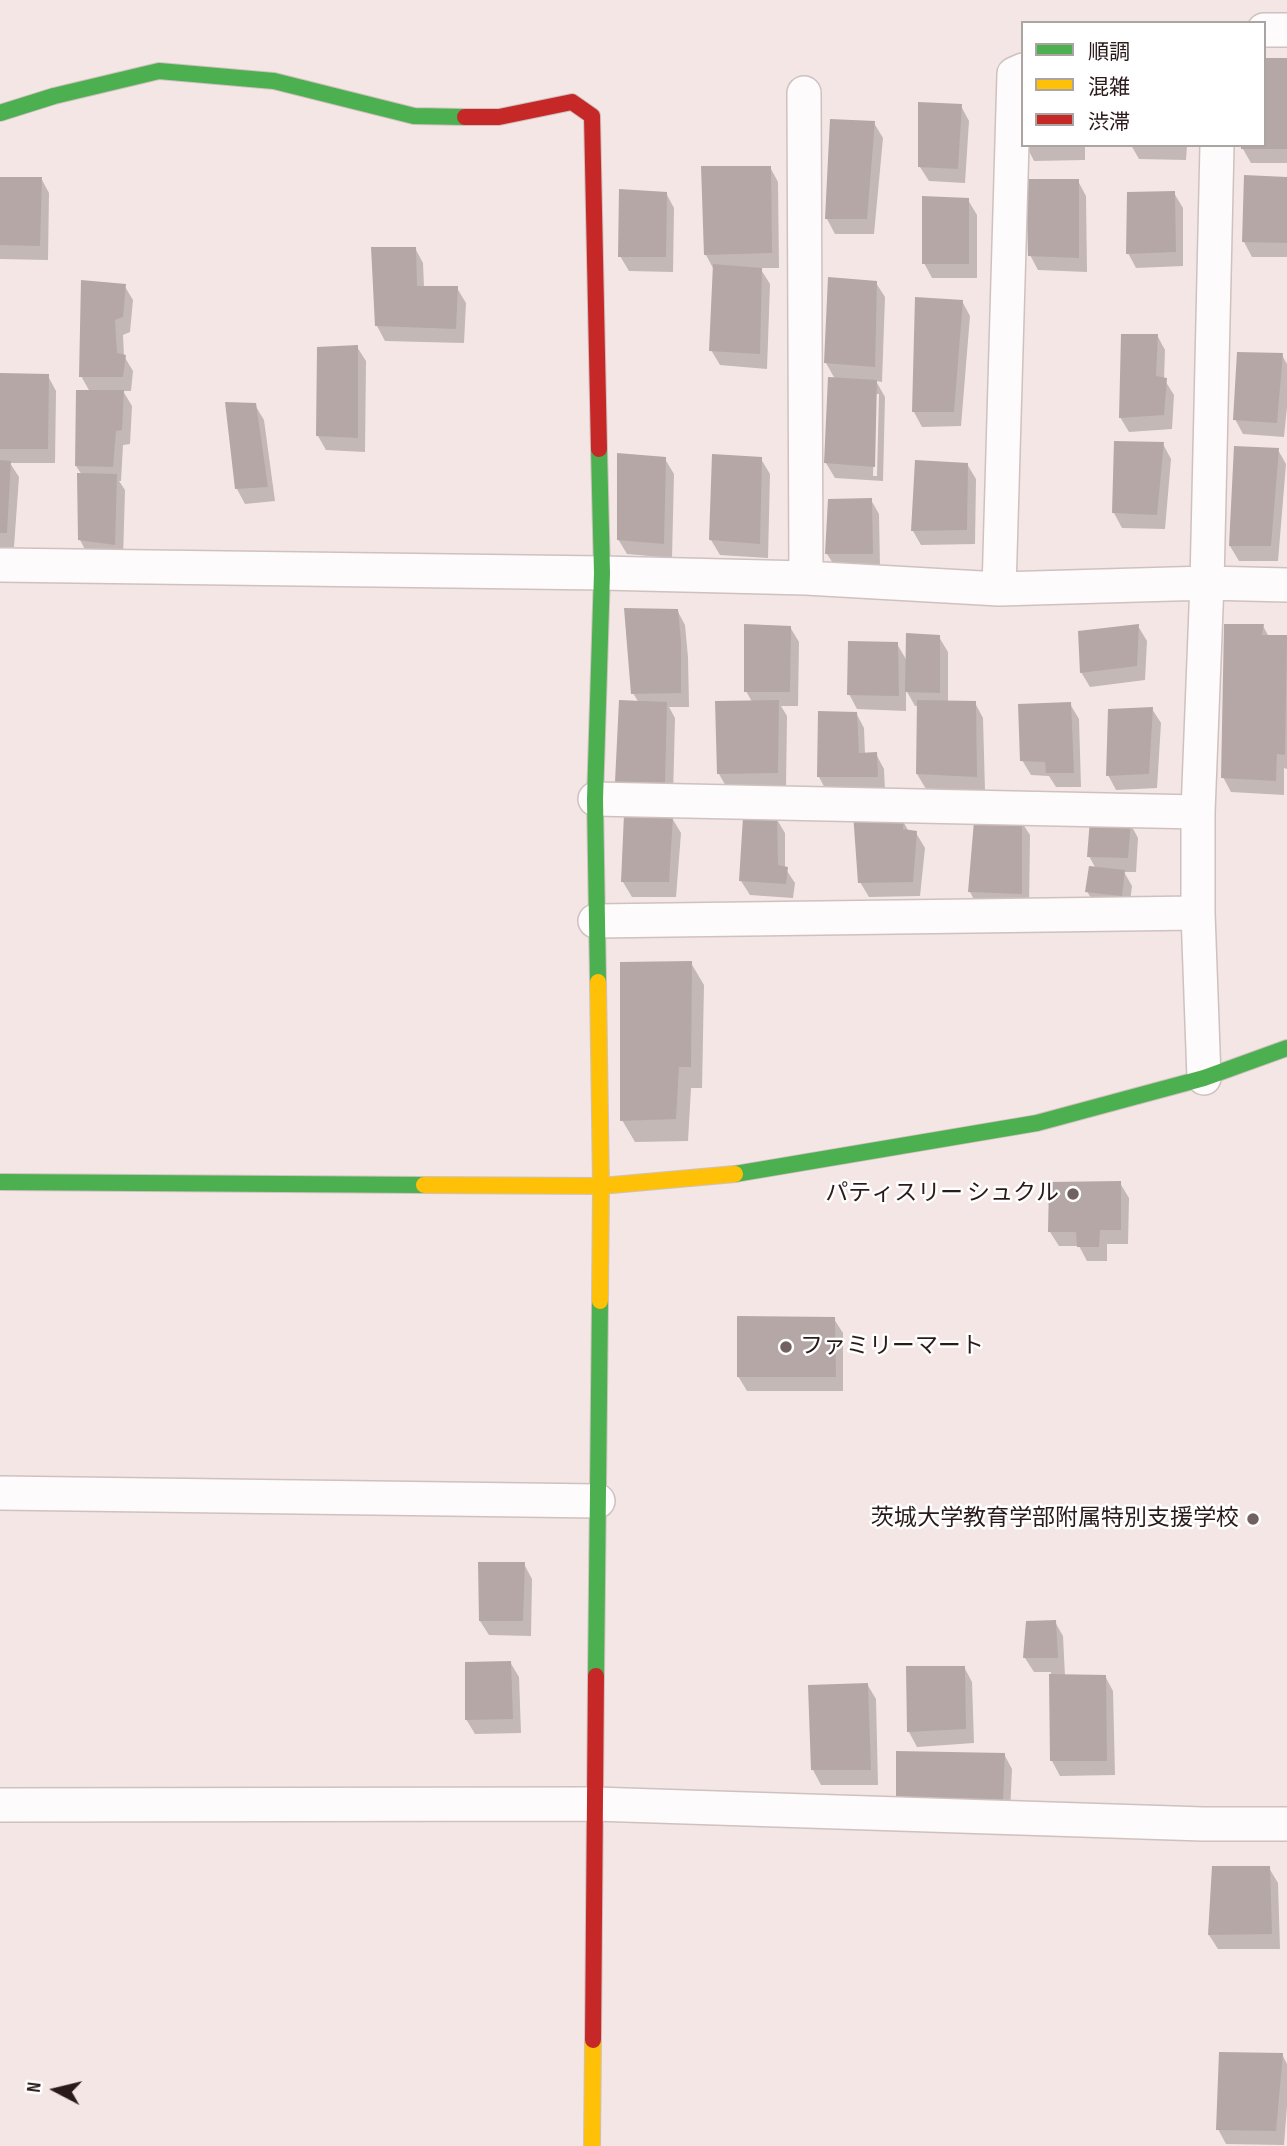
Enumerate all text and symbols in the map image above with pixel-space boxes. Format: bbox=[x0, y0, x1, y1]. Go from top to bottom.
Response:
legend bbox=[1021, 21, 1266, 147]
text: 順調 bbox=[1088, 40, 1130, 65]
text: 混雑 bbox=[1088, 75, 1130, 100]
text: 渋滞 bbox=[1088, 110, 1130, 135]
place label: パティスリー シュクル bbox=[825, 1180, 1059, 1208]
marker: パティスリー シュクル bbox=[1065, 1186, 1081, 1202]
place label: ファミリーマート bbox=[800, 1333, 984, 1361]
marker: ファミリーマート bbox=[778, 1339, 794, 1355]
place label: 茨城大学教育学部附属特別支援学校 bbox=[871, 1505, 1239, 1533]
marker: 茨城大学教育学部附属特別支援学校 bbox=[1245, 1511, 1261, 1527]
north arrow bbox=[21, 2055, 91, 2125]
text: N bbox=[23, 2081, 47, 2094]

